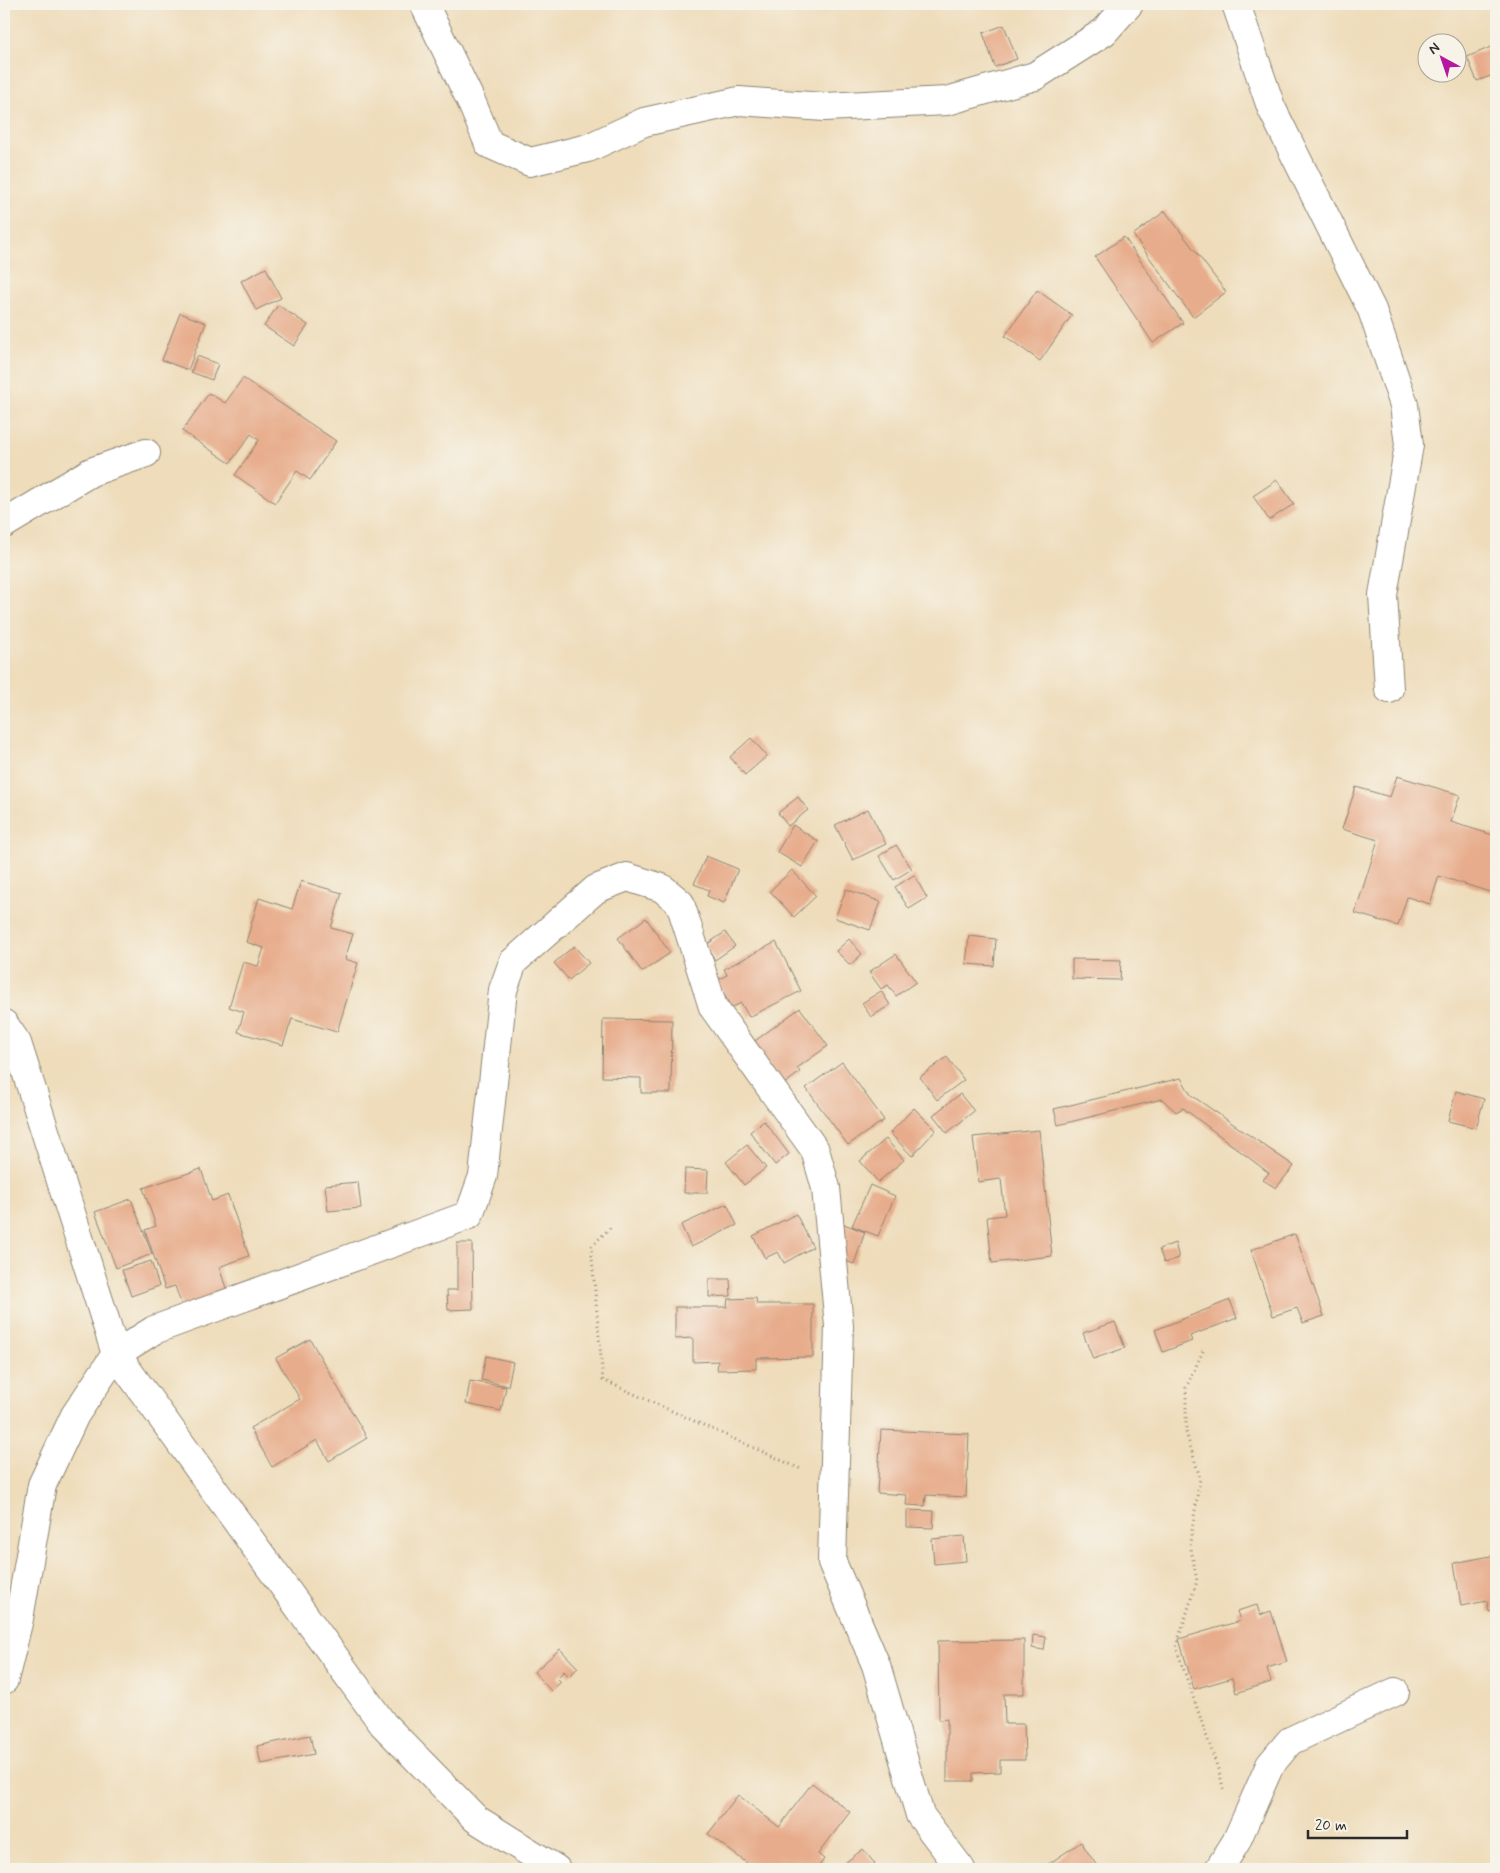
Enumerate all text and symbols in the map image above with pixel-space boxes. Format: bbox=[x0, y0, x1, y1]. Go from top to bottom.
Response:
north arrow bbox=[1418, 32, 1468, 82]
text: N bbox=[1425, 39, 1444, 59]
scale bar bbox=[1308, 1808, 1406, 1840]
text: 20 m bbox=[1315, 1816, 1347, 1836]

